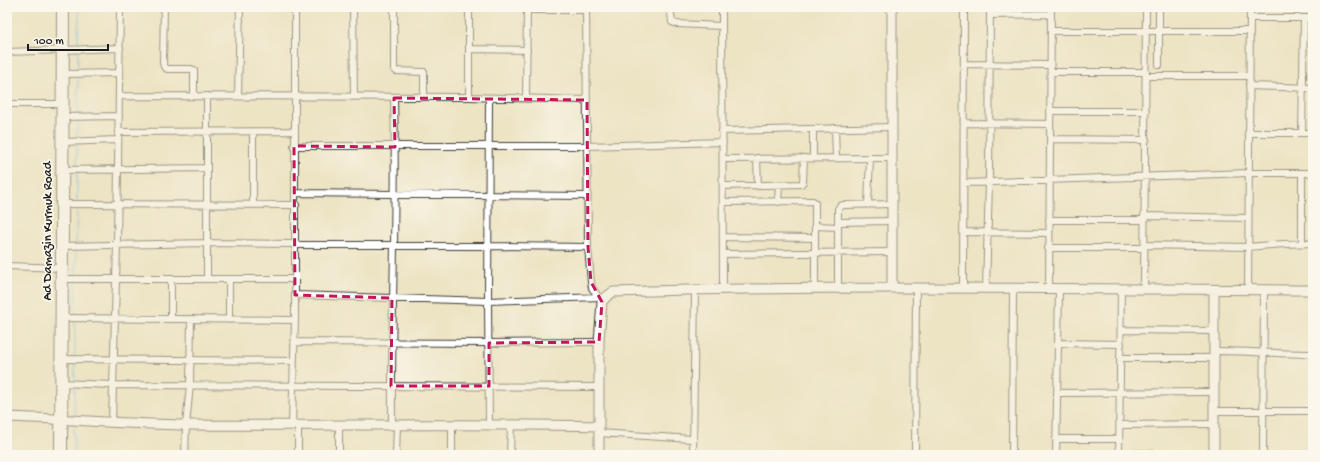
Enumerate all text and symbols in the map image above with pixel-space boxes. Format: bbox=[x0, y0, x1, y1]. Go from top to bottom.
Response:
scale bar bbox=[28, 26, 108, 52]
text: 100 m bbox=[33, 35, 64, 49]
street label: Ad Damazin Kurmuk Road bbox=[41, 160, 56, 300]

